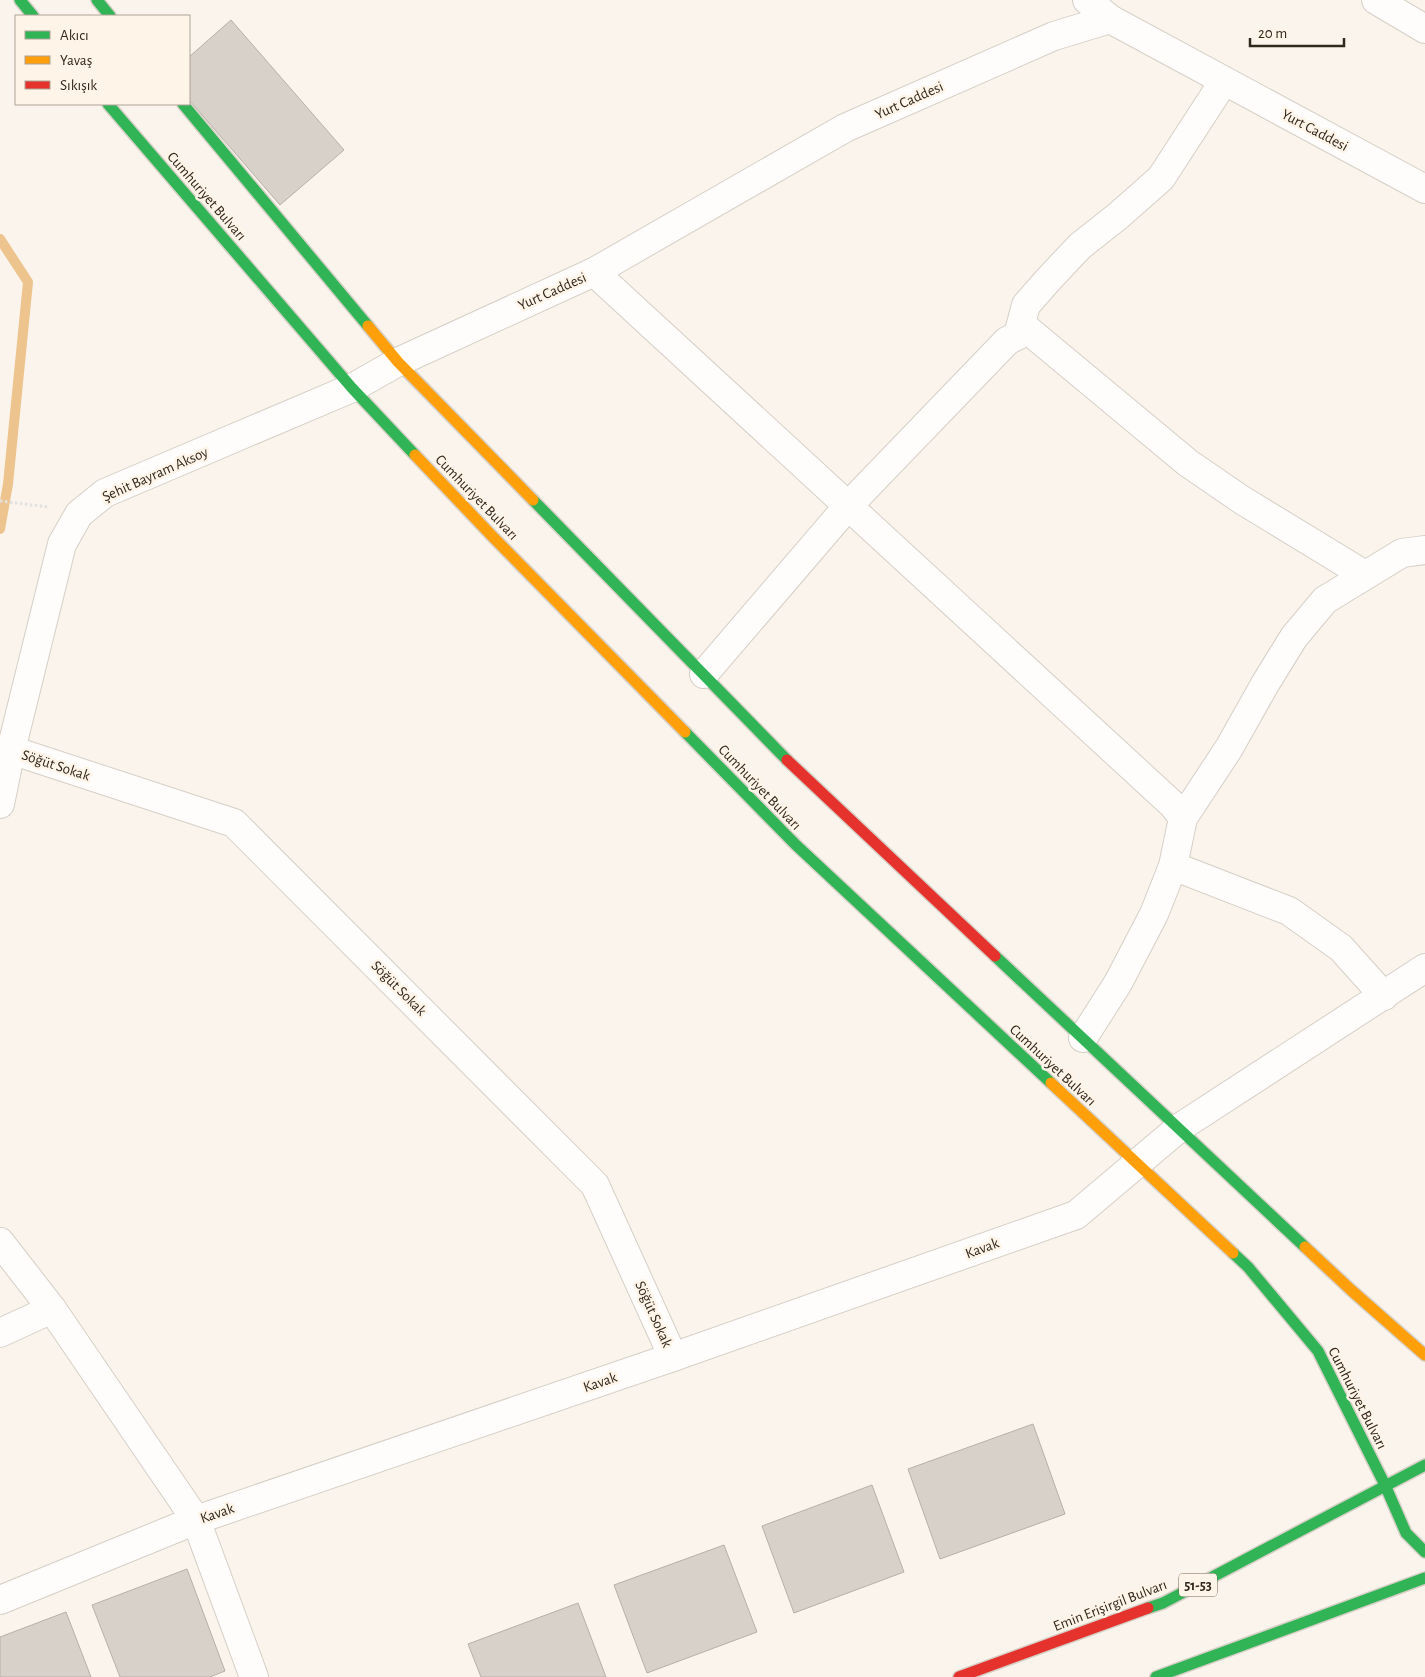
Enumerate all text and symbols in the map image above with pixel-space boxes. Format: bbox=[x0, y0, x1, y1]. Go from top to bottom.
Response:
legend bbox=[15, 15, 190, 105]
scale bar bbox=[1250, 15, 1344, 47]
text: 20 m bbox=[1258, 26, 1287, 41]
text: Akıcı bbox=[60, 28, 89, 43]
text: Yavaş bbox=[60, 53, 92, 68]
text: Sıkışık bbox=[60, 78, 97, 93]
street label: Yurt Caddesi bbox=[873, 79, 946, 122]
street label: Yurt Caddesi bbox=[1279, 107, 1350, 154]
street label: Cumhuriyet Bulvarı bbox=[164, 149, 249, 244]
street label: Yurt Caddesi bbox=[516, 270, 589, 313]
street label: Şehit Bayram Aksoy bbox=[100, 444, 211, 505]
street label: Cumhuriyet Bulvarı bbox=[432, 452, 521, 543]
street label: Cumhuriyet Bulvarı bbox=[715, 742, 804, 833]
street label: Söğüt Sokak bbox=[20, 747, 92, 784]
street label: Söğüt Sokak bbox=[368, 958, 429, 1019]
street label: Cumhuriyet Bulvarı bbox=[1007, 1022, 1099, 1109]
street label: Kavak bbox=[963, 1235, 1001, 1261]
street label: Söğüt Sokak bbox=[632, 1279, 675, 1350]
street label: Cumhuriyet Bulvarı bbox=[1325, 1345, 1390, 1452]
street label: Kavak bbox=[581, 1370, 619, 1395]
street label: Kavak bbox=[198, 1501, 236, 1526]
road number: 51-53 bbox=[1179, 1574, 1217, 1596]
street label: Emin Erişirgil Bulvarı bbox=[1051, 1577, 1169, 1634]

